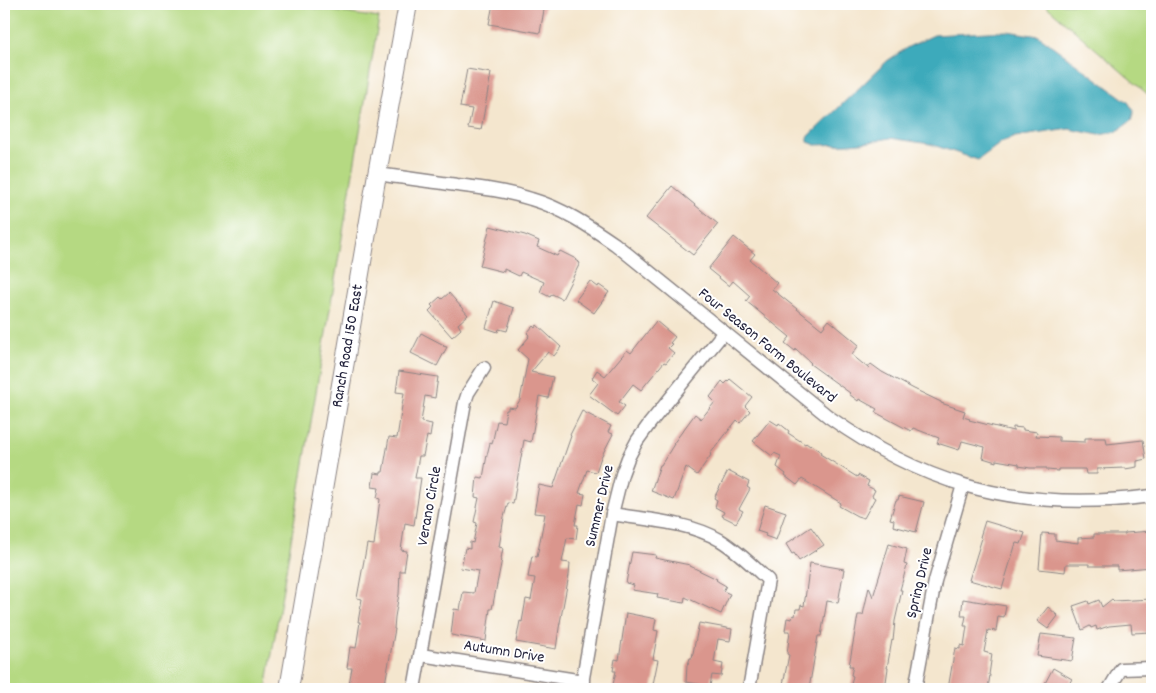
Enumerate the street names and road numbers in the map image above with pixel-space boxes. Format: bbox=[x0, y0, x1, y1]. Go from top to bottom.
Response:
street label: Ranch Road 150 East bbox=[326, 283, 369, 409]
street label: Four Season Farm Boulevard bbox=[693, 283, 841, 409]
street label: Summer Drive bbox=[579, 463, 621, 549]
street label: Verano Circle bbox=[412, 464, 448, 548]
street label: Spring Drive bbox=[901, 545, 939, 621]
street label: Autumn Drive bbox=[462, 634, 546, 670]

